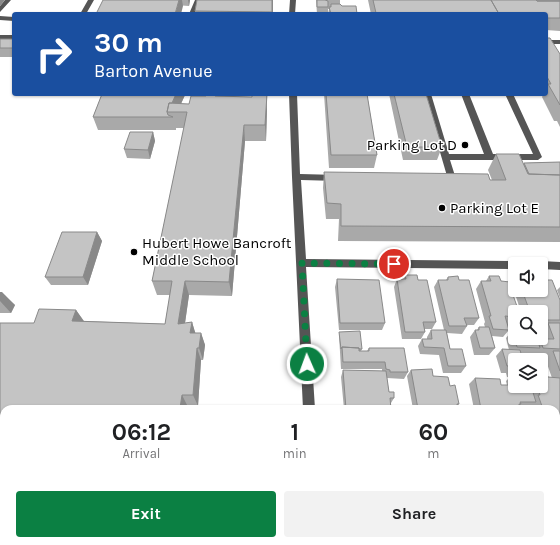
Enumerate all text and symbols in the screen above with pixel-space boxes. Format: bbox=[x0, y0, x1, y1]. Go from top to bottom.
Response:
text: 30 m bbox=[94, 26, 163, 59]
icon: right bbox=[28, 28, 80, 80]
text: Barton Avenue bbox=[94, 60, 213, 82]
place label: Parking Lot D bbox=[367, 136, 457, 154]
marker: Parking Lot D bbox=[460, 140, 470, 150]
place label: Parking Lot E bbox=[450, 199, 539, 217]
marker: Parking Lot E bbox=[437, 203, 447, 213]
place label: Hubert Howe Bancroft Middle School bbox=[142, 234, 292, 269]
marker: Hubert Howe Bancroft Middle School bbox=[129, 247, 139, 257]
pin bbox=[377, 247, 411, 281]
icon: arrive bbox=[383, 253, 405, 275]
map controls bbox=[508, 257, 548, 393]
button: sound bbox=[508, 257, 548, 297]
button: search bbox=[508, 305, 548, 345]
position arrow bbox=[286, 343, 328, 385]
button: layers bbox=[508, 353, 548, 393]
text: 06:12 bbox=[112, 418, 171, 446]
text: 1 bbox=[290, 418, 299, 446]
text: 60 bbox=[418, 418, 448, 446]
text: Arrival bbox=[122, 446, 160, 461]
text: min bbox=[283, 446, 307, 461]
text: m bbox=[427, 446, 439, 461]
button: Exit bbox=[16, 491, 276, 537]
button: Share bbox=[284, 491, 544, 537]

